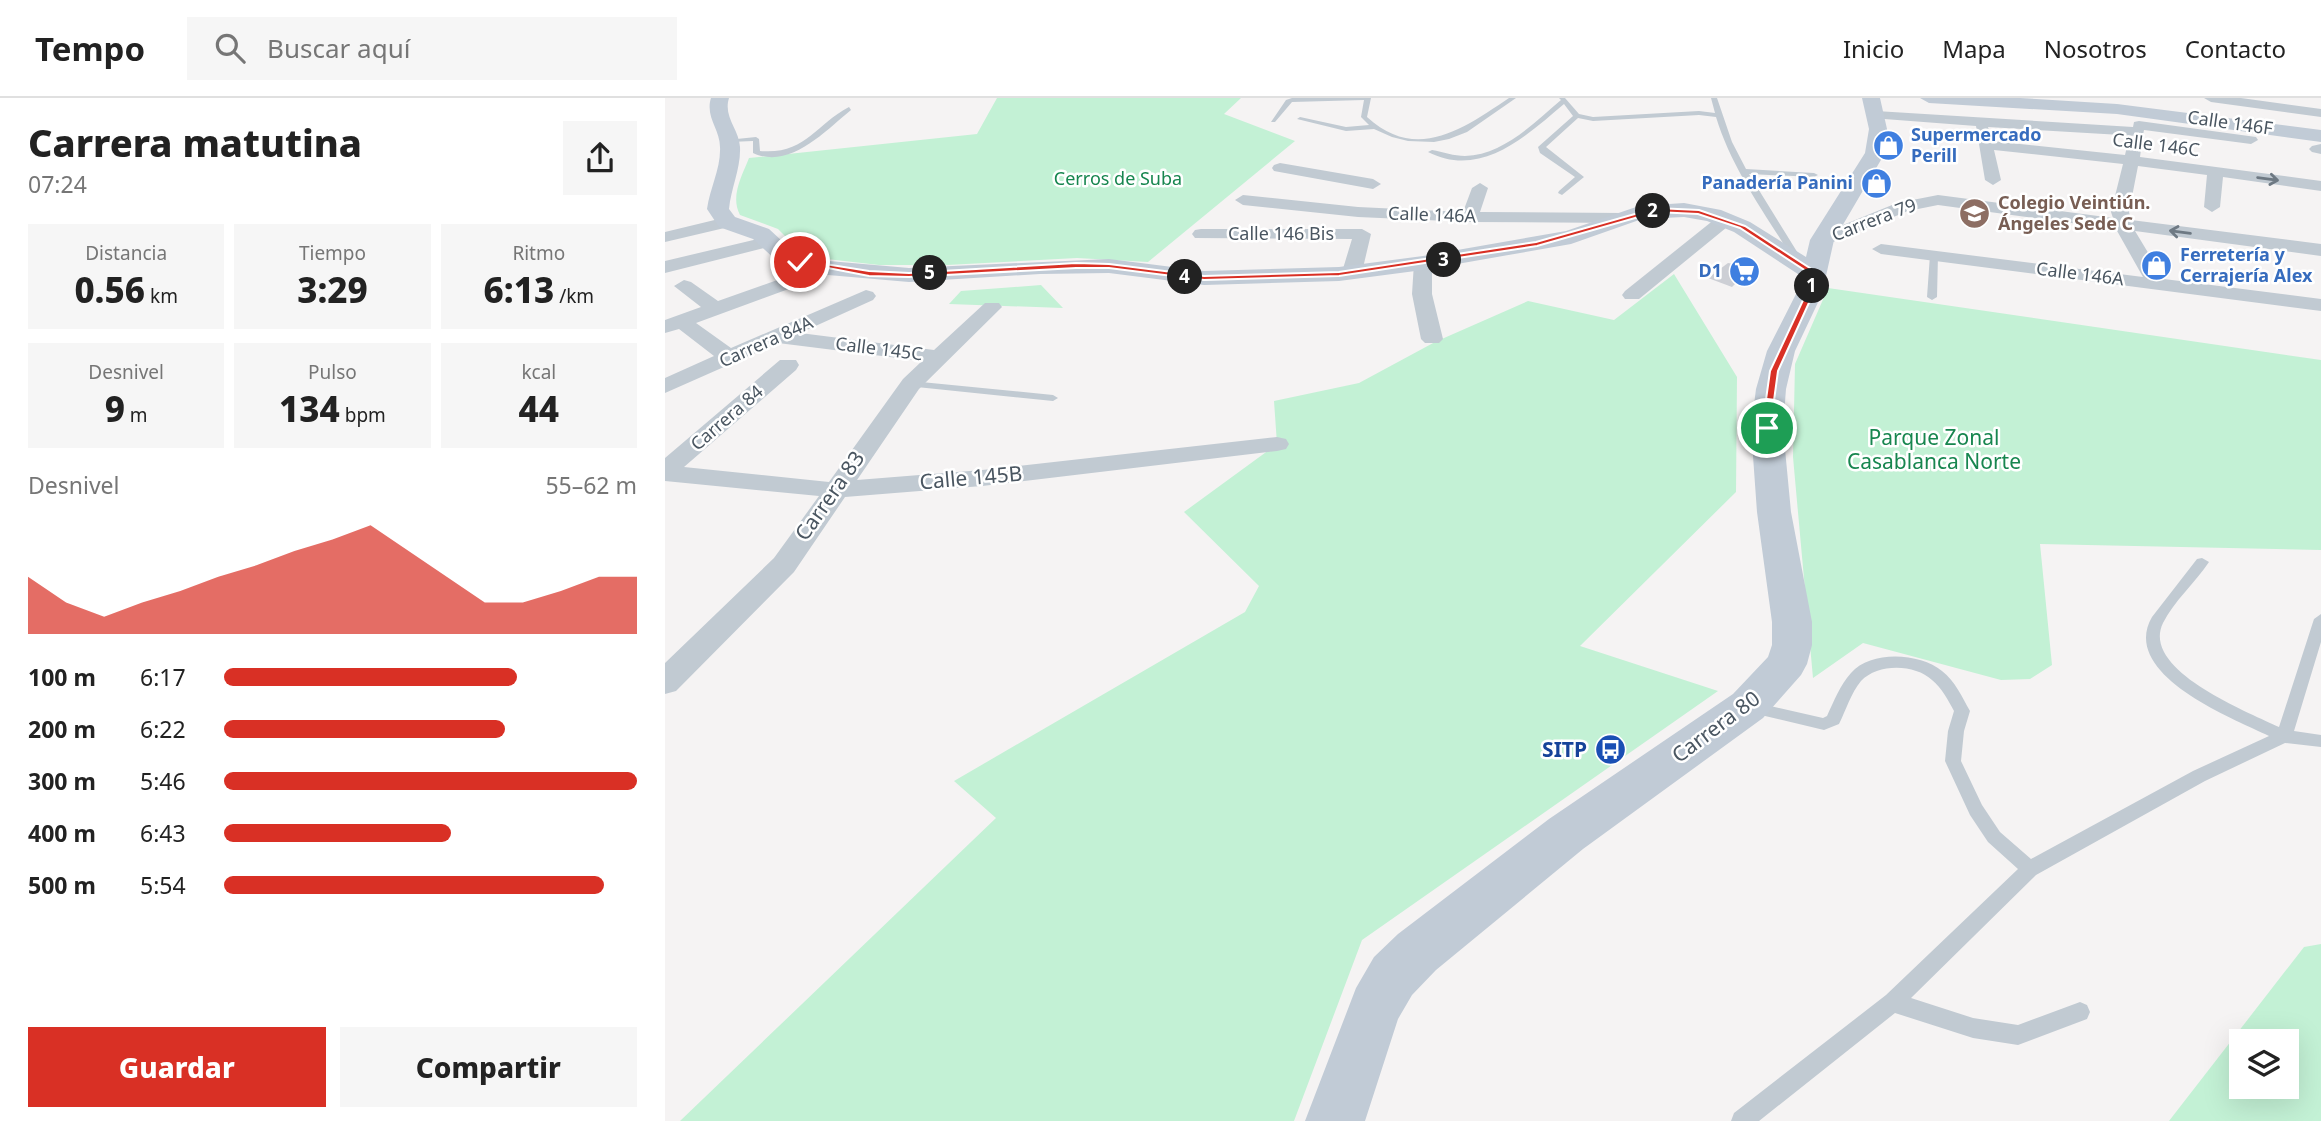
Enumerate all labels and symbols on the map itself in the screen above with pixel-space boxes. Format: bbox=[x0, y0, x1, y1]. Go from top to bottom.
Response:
street label: Calle 146F bbox=[2186, 104, 2274, 140]
place label: Supermercado Perill bbox=[1911, 122, 2041, 167]
street label: Calle 146C bbox=[2111, 127, 2201, 161]
shop icon: Supermercado Perill bbox=[1871, 128, 1905, 162]
park label: Cerros de Suba bbox=[1054, 166, 1182, 190]
shop icon: Panadería Panini bbox=[1859, 166, 1893, 200]
place label: Panadería Panini bbox=[1701, 170, 1853, 194]
one-way arrow bbox=[2256, 173, 2279, 186]
place label: Colegio Veintiún. Ángeles Sede C bbox=[1998, 190, 2150, 235]
street label: Carrera 79 bbox=[1828, 192, 1919, 246]
pin: 2 bbox=[1635, 194, 1671, 228]
school or university icon: Colegio Veintiún. Ángeles Sede C bbox=[1958, 196, 1992, 230]
street label: Calle 146A bbox=[1388, 200, 1477, 228]
street label: Calle 146 Bis bbox=[1228, 221, 1334, 245]
one-way arrow bbox=[2170, 225, 2192, 238]
pin bbox=[770, 232, 830, 292]
pin: 3 bbox=[1427, 242, 1461, 278]
place label: Ferretería y Cerrajería Alex bbox=[2180, 242, 2313, 287]
shop icon: Ferretería y Cerrajería Alex bbox=[2140, 248, 2174, 282]
supermarket icon: D1 bbox=[1728, 254, 1762, 288]
pin: 5 bbox=[912, 256, 947, 290]
street label: Calle 146A bbox=[2035, 256, 2126, 290]
place label: D1 bbox=[1699, 258, 1722, 282]
pin: 4 bbox=[1168, 260, 1203, 294]
pin: 1 bbox=[1795, 268, 1829, 304]
street label: Carrera 84A bbox=[715, 310, 817, 372]
street label: Calle 145C bbox=[834, 331, 924, 365]
street label: Carrera 84 bbox=[685, 379, 768, 455]
pin bbox=[1737, 398, 1797, 458]
park label: Parque Zonal Casablanca Norte bbox=[1847, 423, 2021, 475]
street label: Carrera 83 bbox=[788, 445, 870, 546]
street label: Calle 145B bbox=[918, 459, 1023, 495]
street label: Carrera 80 bbox=[1666, 684, 1765, 768]
bus stop icon: SITP bbox=[1593, 733, 1627, 767]
place label: SITP bbox=[1542, 735, 1587, 763]

